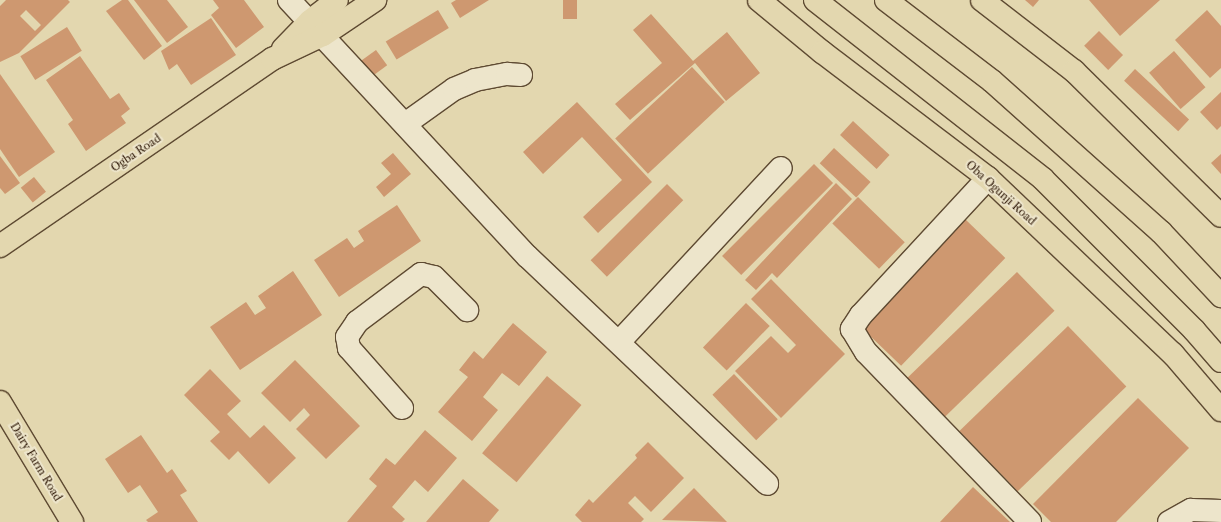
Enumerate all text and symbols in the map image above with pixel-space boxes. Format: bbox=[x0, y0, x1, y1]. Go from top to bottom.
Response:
street label: Ogba Road bbox=[108, 131, 164, 175]
street label: Oba Ogunji Road bbox=[963, 158, 1039, 228]
street label: Dairy Farm Road bbox=[7, 420, 65, 504]

